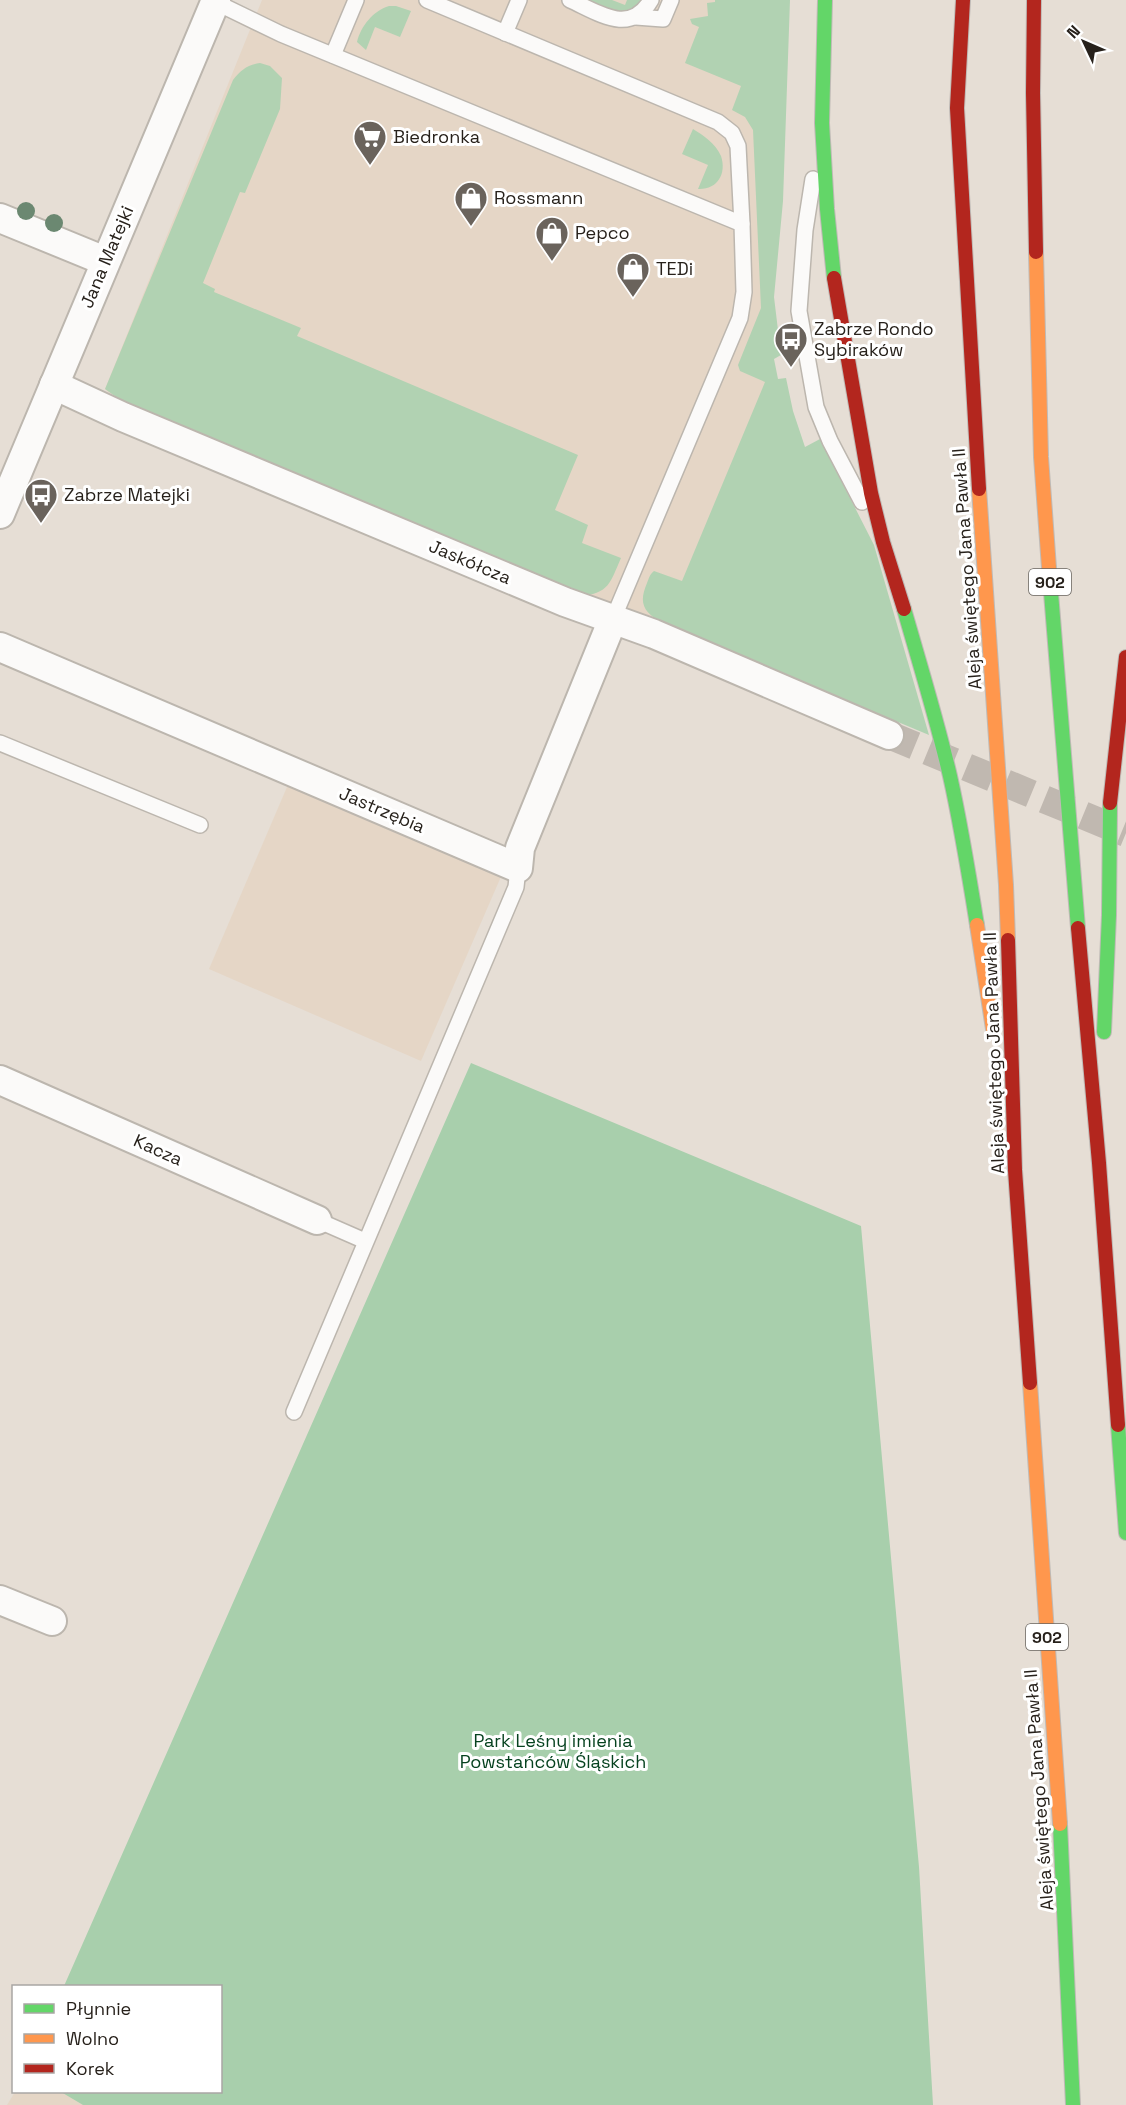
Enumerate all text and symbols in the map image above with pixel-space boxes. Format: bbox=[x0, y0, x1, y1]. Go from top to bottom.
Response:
north arrow bbox=[1054, 12, 1114, 72]
text: N bbox=[1062, 21, 1085, 43]
supermarket icon: Biedronka bbox=[352, 119, 388, 166]
place label: Biedronka bbox=[393, 125, 480, 148]
shop icon: Rossmann bbox=[453, 180, 489, 227]
place label: Rossmann bbox=[494, 186, 583, 209]
street label: Jana Matejki bbox=[75, 202, 138, 312]
shop icon: Pepco bbox=[534, 215, 570, 262]
place label: Pepco bbox=[575, 221, 630, 244]
shop icon: TEDi bbox=[615, 251, 651, 298]
place label: TEDi bbox=[656, 257, 693, 280]
place label: Zabrze Rondo Sybiraków bbox=[814, 317, 934, 361]
bus stop icon: Zabrze Rondo Sybiraków bbox=[773, 321, 809, 368]
street label: Aleja świętego Jana Pawła II bbox=[947, 448, 986, 691]
bus stop icon: Zabrze Matejki bbox=[23, 477, 59, 524]
place label: Zabrze Matejki bbox=[64, 483, 190, 506]
street label: Jaskółcza bbox=[426, 534, 515, 589]
road number: 902 bbox=[1029, 569, 1071, 595]
street label: Jastrzębia bbox=[336, 781, 429, 838]
street label: Aleja świętego Jana Pawła II bbox=[978, 932, 1009, 1174]
street label: Kacza bbox=[130, 1129, 186, 1170]
road number: 902 bbox=[1026, 1624, 1068, 1650]
street label: Aleja świętego Jana Pawła II bbox=[1019, 1669, 1058, 1912]
park label: Park Leśny imienia Powstańców Śląskich bbox=[460, 1729, 646, 1773]
legend bbox=[12, 1985, 222, 2093]
text: Płynnie bbox=[66, 1997, 131, 2020]
text: Wolno bbox=[66, 2027, 119, 2050]
text: Korek bbox=[66, 2057, 115, 2080]

